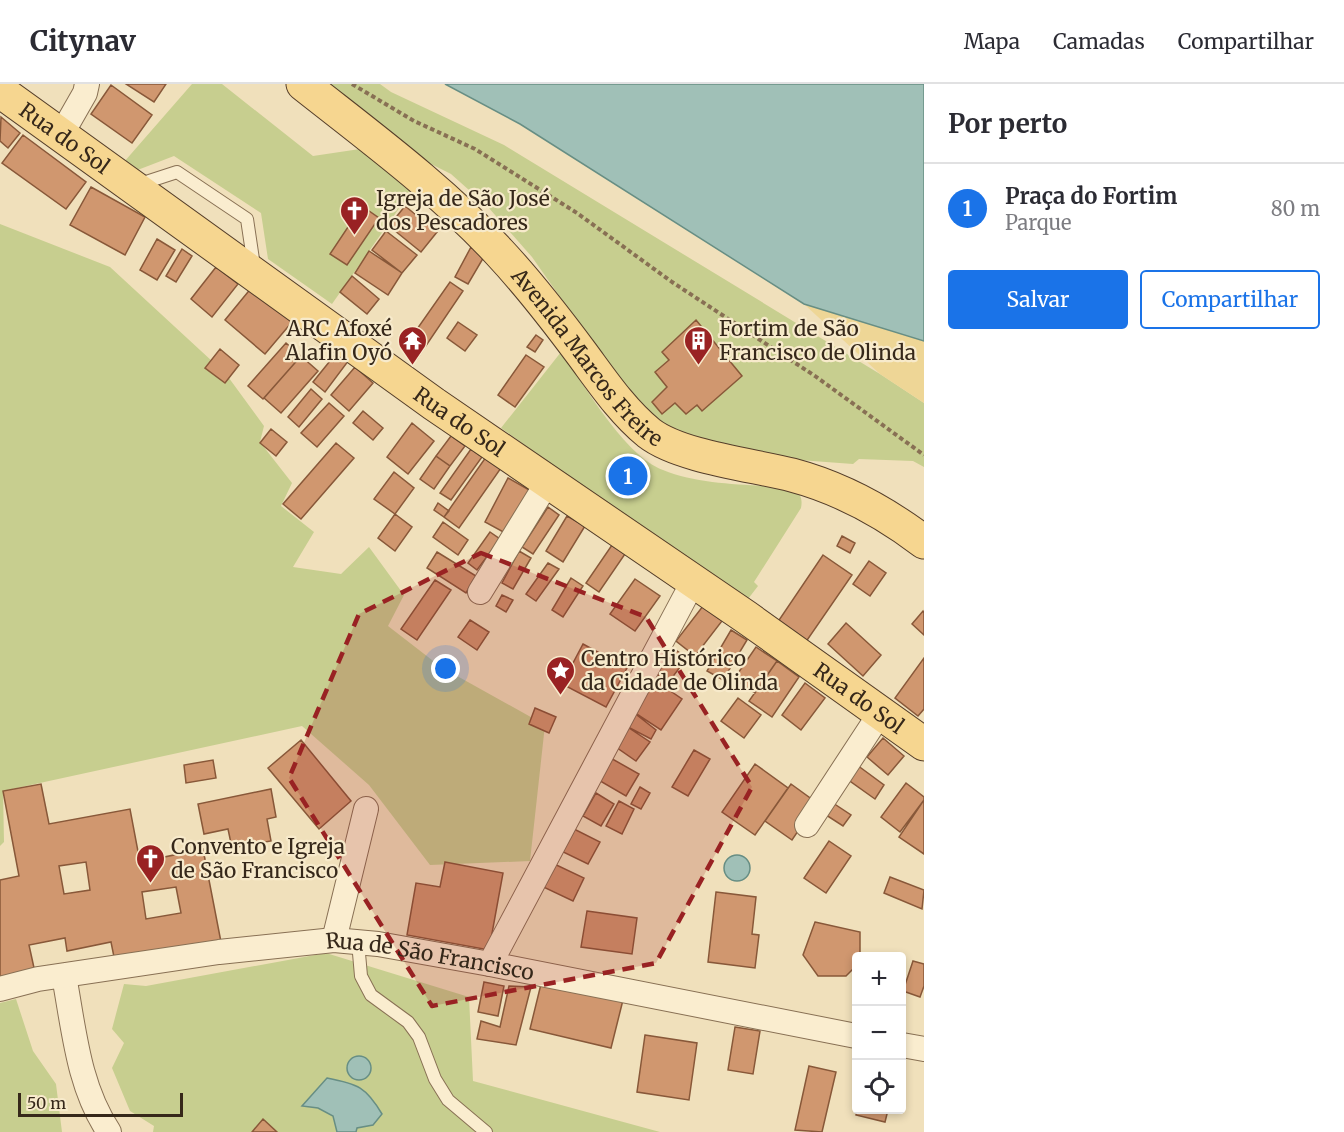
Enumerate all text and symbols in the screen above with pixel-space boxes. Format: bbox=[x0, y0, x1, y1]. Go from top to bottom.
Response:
text: Citynav bbox=[30, 23, 136, 59]
text: Mapa bbox=[964, 28, 1020, 55]
text: Camadas bbox=[1053, 28, 1145, 55]
text: Compartilhar bbox=[1178, 28, 1314, 55]
street label: Rua do Sol bbox=[14, 96, 116, 180]
text: Por perto bbox=[948, 107, 1067, 140]
text: Praça do Fortim bbox=[1005, 182, 1177, 210]
place label: Igreja de São José dos Pescadores bbox=[376, 185, 550, 236]
church icon: Igreja de São José dos Pescadores bbox=[339, 194, 371, 236]
text: 1 bbox=[963, 196, 972, 221]
text: 80 m bbox=[1271, 196, 1320, 221]
text: Parque bbox=[1005, 210, 1071, 235]
street label: Avenida Marcos Freire bbox=[505, 261, 668, 452]
button: Salvar bbox=[948, 270, 1128, 329]
button: Compartilhar bbox=[1140, 270, 1320, 329]
place label: ARC Afoxé Alafin Oyó bbox=[284, 315, 392, 366]
place label: Fortim de São Francisco de Olinda bbox=[719, 315, 916, 366]
temple icon: ARC Afoxé Alafin Oyó bbox=[397, 324, 429, 366]
building icon: Fortim de São Francisco de Olinda bbox=[682, 324, 714, 366]
street label: Rua do Sol bbox=[409, 380, 511, 462]
pin: 1 bbox=[608, 454, 648, 498]
place label: Centro Histórico da Cidade de Olinda bbox=[581, 645, 778, 696]
your location bbox=[431, 654, 460, 683]
place icon: Centro Histórico da Cidade de Olinda bbox=[544, 654, 576, 696]
street label: Rua do Sol bbox=[809, 656, 910, 740]
place label: Convento e Igreja de São Francisco bbox=[171, 833, 345, 884]
church icon: Convento e Igreja de São Francisco bbox=[134, 842, 166, 884]
street label: Rua de São Francisco bbox=[324, 926, 536, 986]
map controls bbox=[852, 952, 906, 1114]
button: + bbox=[852, 952, 906, 1006]
button: − bbox=[852, 1006, 906, 1060]
button: locate bbox=[852, 1060, 906, 1114]
scale bar bbox=[18, 1090, 183, 1118]
text: 50 m bbox=[27, 1093, 66, 1113]

